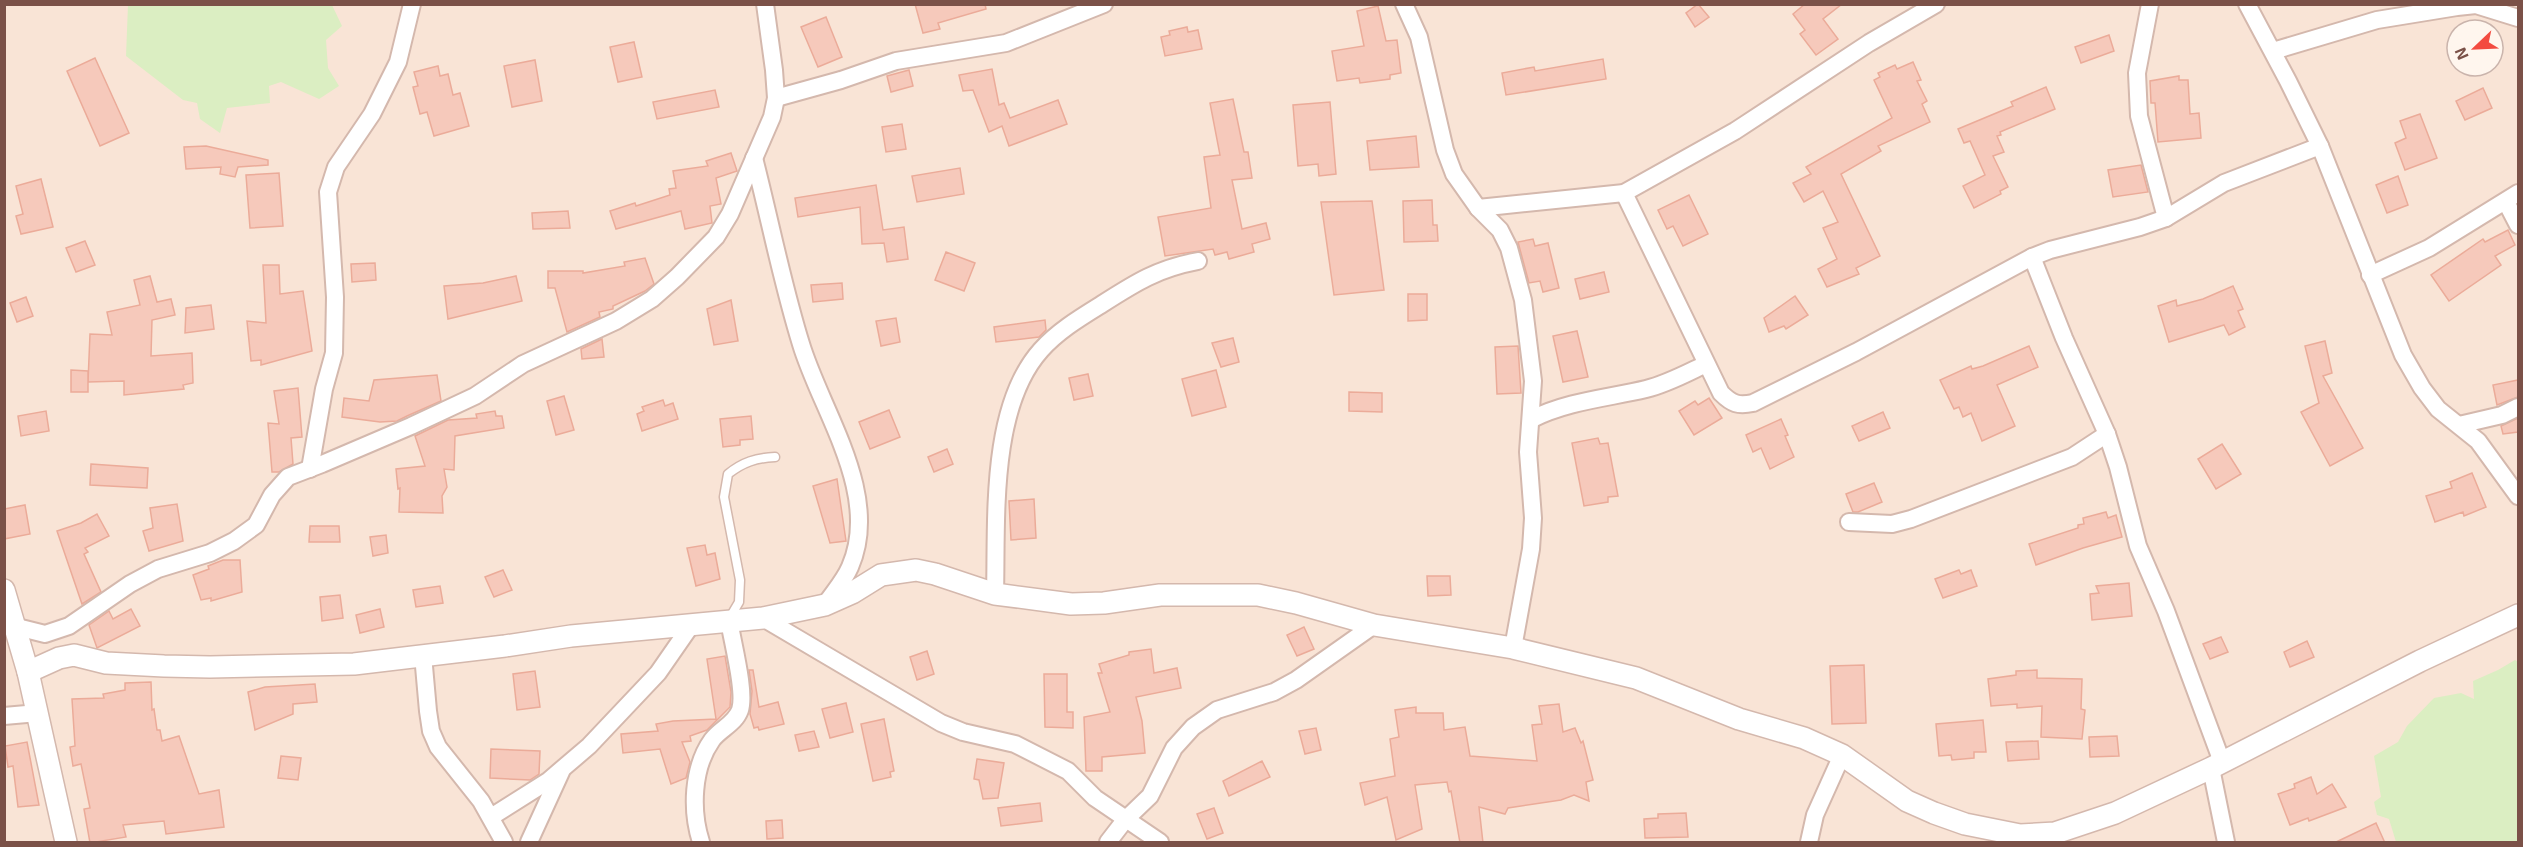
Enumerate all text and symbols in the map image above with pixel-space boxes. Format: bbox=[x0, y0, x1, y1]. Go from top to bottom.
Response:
north arrow bbox=[2445, 18, 2505, 78]
text: N bbox=[2450, 45, 2472, 63]

